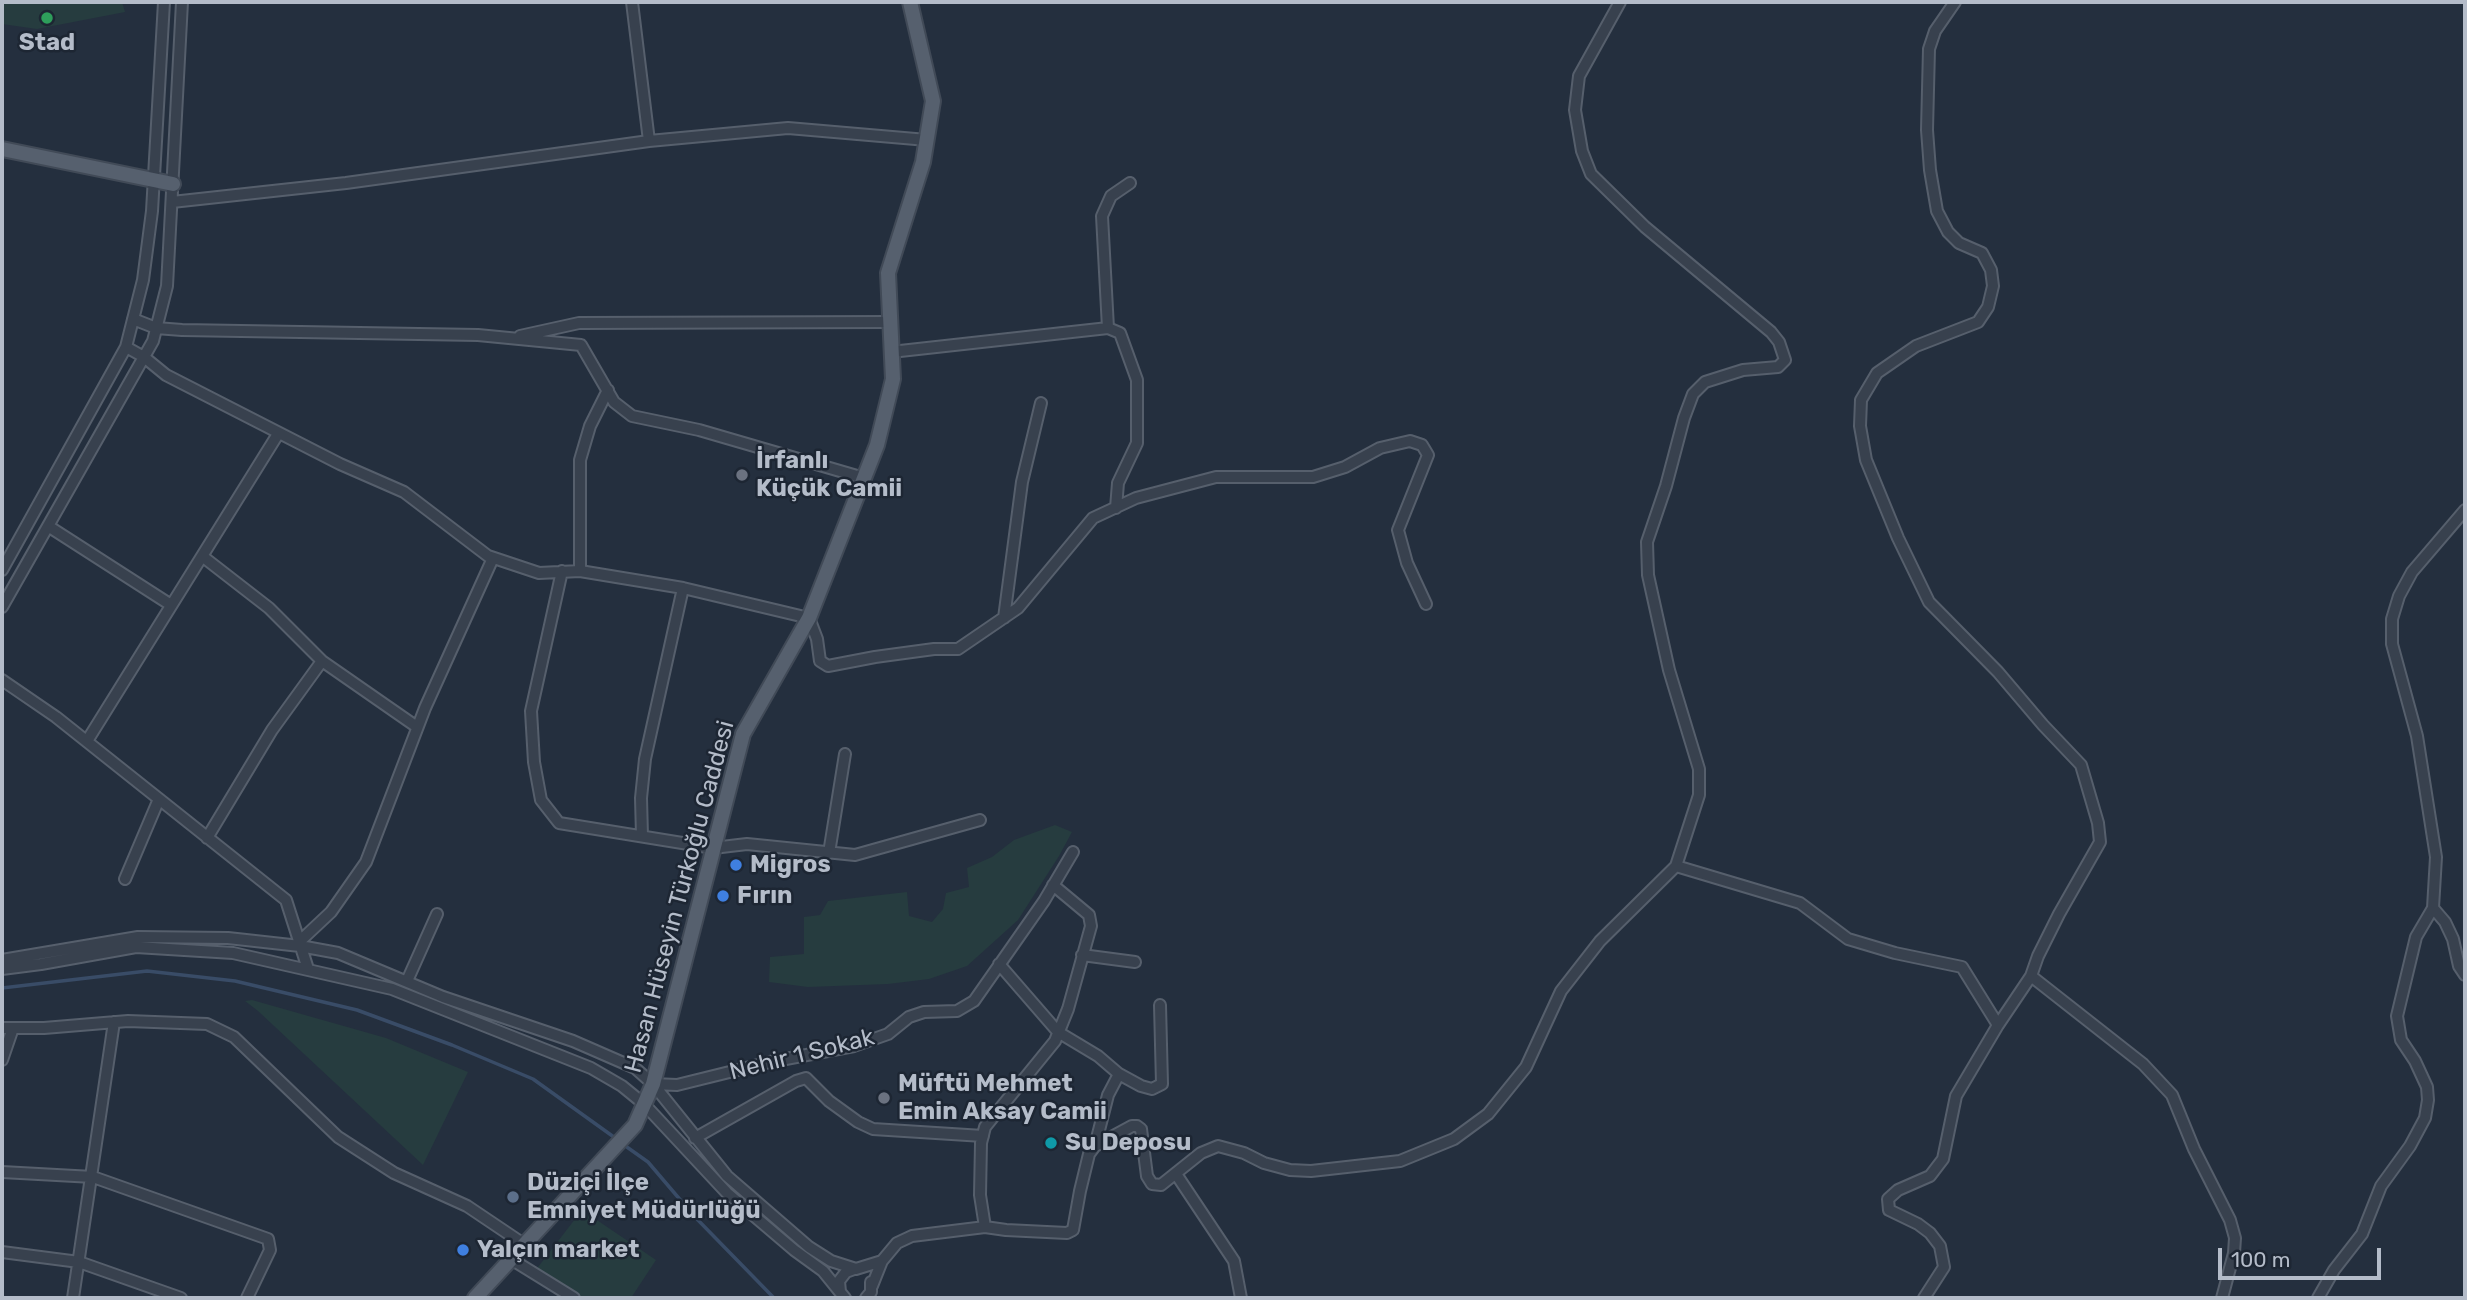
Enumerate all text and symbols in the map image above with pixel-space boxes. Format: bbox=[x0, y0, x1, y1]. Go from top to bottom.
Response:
marker: Stad bbox=[39, 10, 55, 26]
place label: Stad bbox=[19, 29, 75, 57]
place label: İrfanlı Küçük Camii bbox=[756, 447, 902, 503]
marker: İrfanlı Küçük Camii bbox=[734, 467, 750, 483]
street label: Hasan Hüseyin Türkoğlu Caddesi bbox=[619, 718, 741, 1076]
place label: Migros bbox=[750, 851, 831, 879]
marker: Migros bbox=[728, 857, 744, 873]
place label: Fırın bbox=[737, 882, 793, 910]
marker: Fırın bbox=[715, 888, 731, 904]
street label: Nehir 1 Sokak bbox=[727, 1023, 877, 1087]
place label: Müftü Mehmet Emin Aksay Camii bbox=[898, 1070, 1107, 1126]
marker: Müftü Mehmet Emin Aksay Camii bbox=[876, 1090, 892, 1106]
place label: Su Deposu bbox=[1065, 1129, 1191, 1157]
marker: Su Deposu bbox=[1043, 1135, 1059, 1151]
place label: Düziçi İlçe Emniyet Müdürlüğü bbox=[527, 1169, 761, 1225]
marker: Düziçi İlçe Emniyet Müdürlüğü bbox=[505, 1189, 521, 1205]
scale bar bbox=[2222, 1234, 2385, 1278]
place label: Yalçın market bbox=[477, 1236, 640, 1264]
marker: Yalçın market bbox=[455, 1242, 471, 1258]
text: 100 m bbox=[2231, 1247, 2290, 1272]

